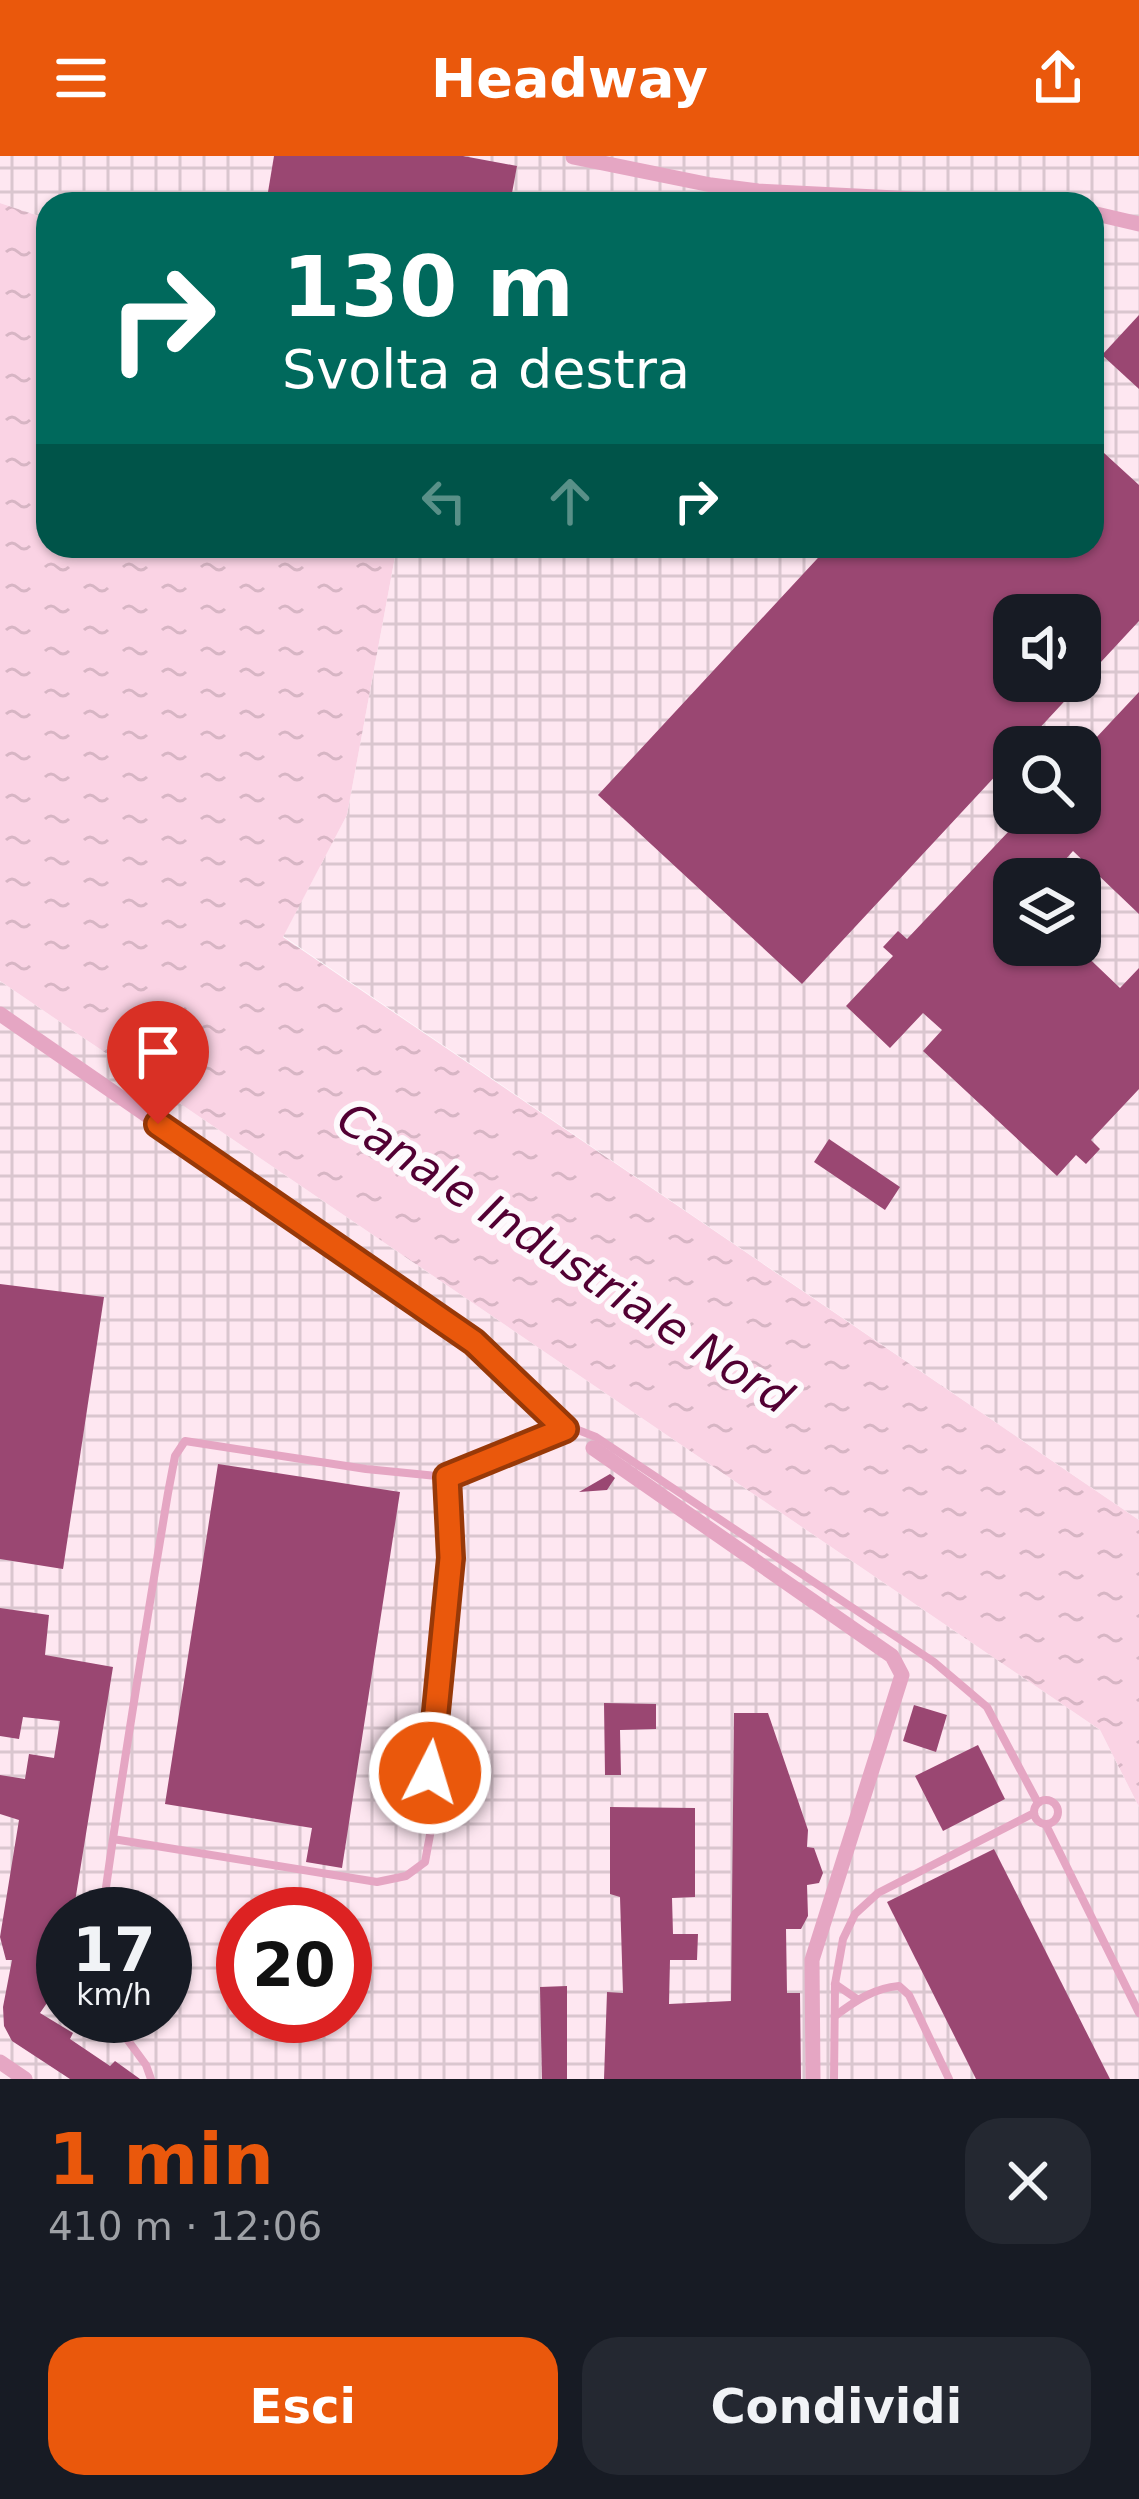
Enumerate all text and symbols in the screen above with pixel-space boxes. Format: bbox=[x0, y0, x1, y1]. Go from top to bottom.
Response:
icon: menu bbox=[48, 45, 114, 111]
icon: share bbox=[1025, 45, 1091, 111]
text: Headway bbox=[431, 47, 708, 110]
text: 130 m bbox=[282, 238, 574, 336]
icon: right bbox=[84, 240, 240, 396]
text: Svolta a destra bbox=[282, 338, 690, 401]
icon: left bbox=[411, 468, 477, 534]
icon: ahead bbox=[537, 468, 603, 534]
icon: right bbox=[663, 468, 729, 534]
map controls bbox=[993, 594, 1101, 966]
button: sound bbox=[993, 594, 1101, 702]
button: search bbox=[993, 726, 1101, 834]
button: layers bbox=[993, 858, 1101, 966]
pin bbox=[107, 1001, 209, 1124]
icon: arrive bbox=[125, 1019, 191, 1085]
water label: Canale Industriale Nord bbox=[328, 1091, 802, 1425]
position arrow bbox=[367, 1710, 493, 1836]
speed limit sign: 20 bbox=[216, 1887, 372, 2043]
text: 17 bbox=[72, 1915, 156, 1985]
text: km/h bbox=[76, 1977, 152, 2012]
text: 1 min bbox=[48, 2117, 274, 2201]
button: close bbox=[965, 2118, 1091, 2244]
text: 410 m · 12:06 bbox=[48, 2204, 322, 2249]
button: Esci bbox=[48, 2337, 558, 2475]
button: Condividi bbox=[582, 2337, 1091, 2475]

